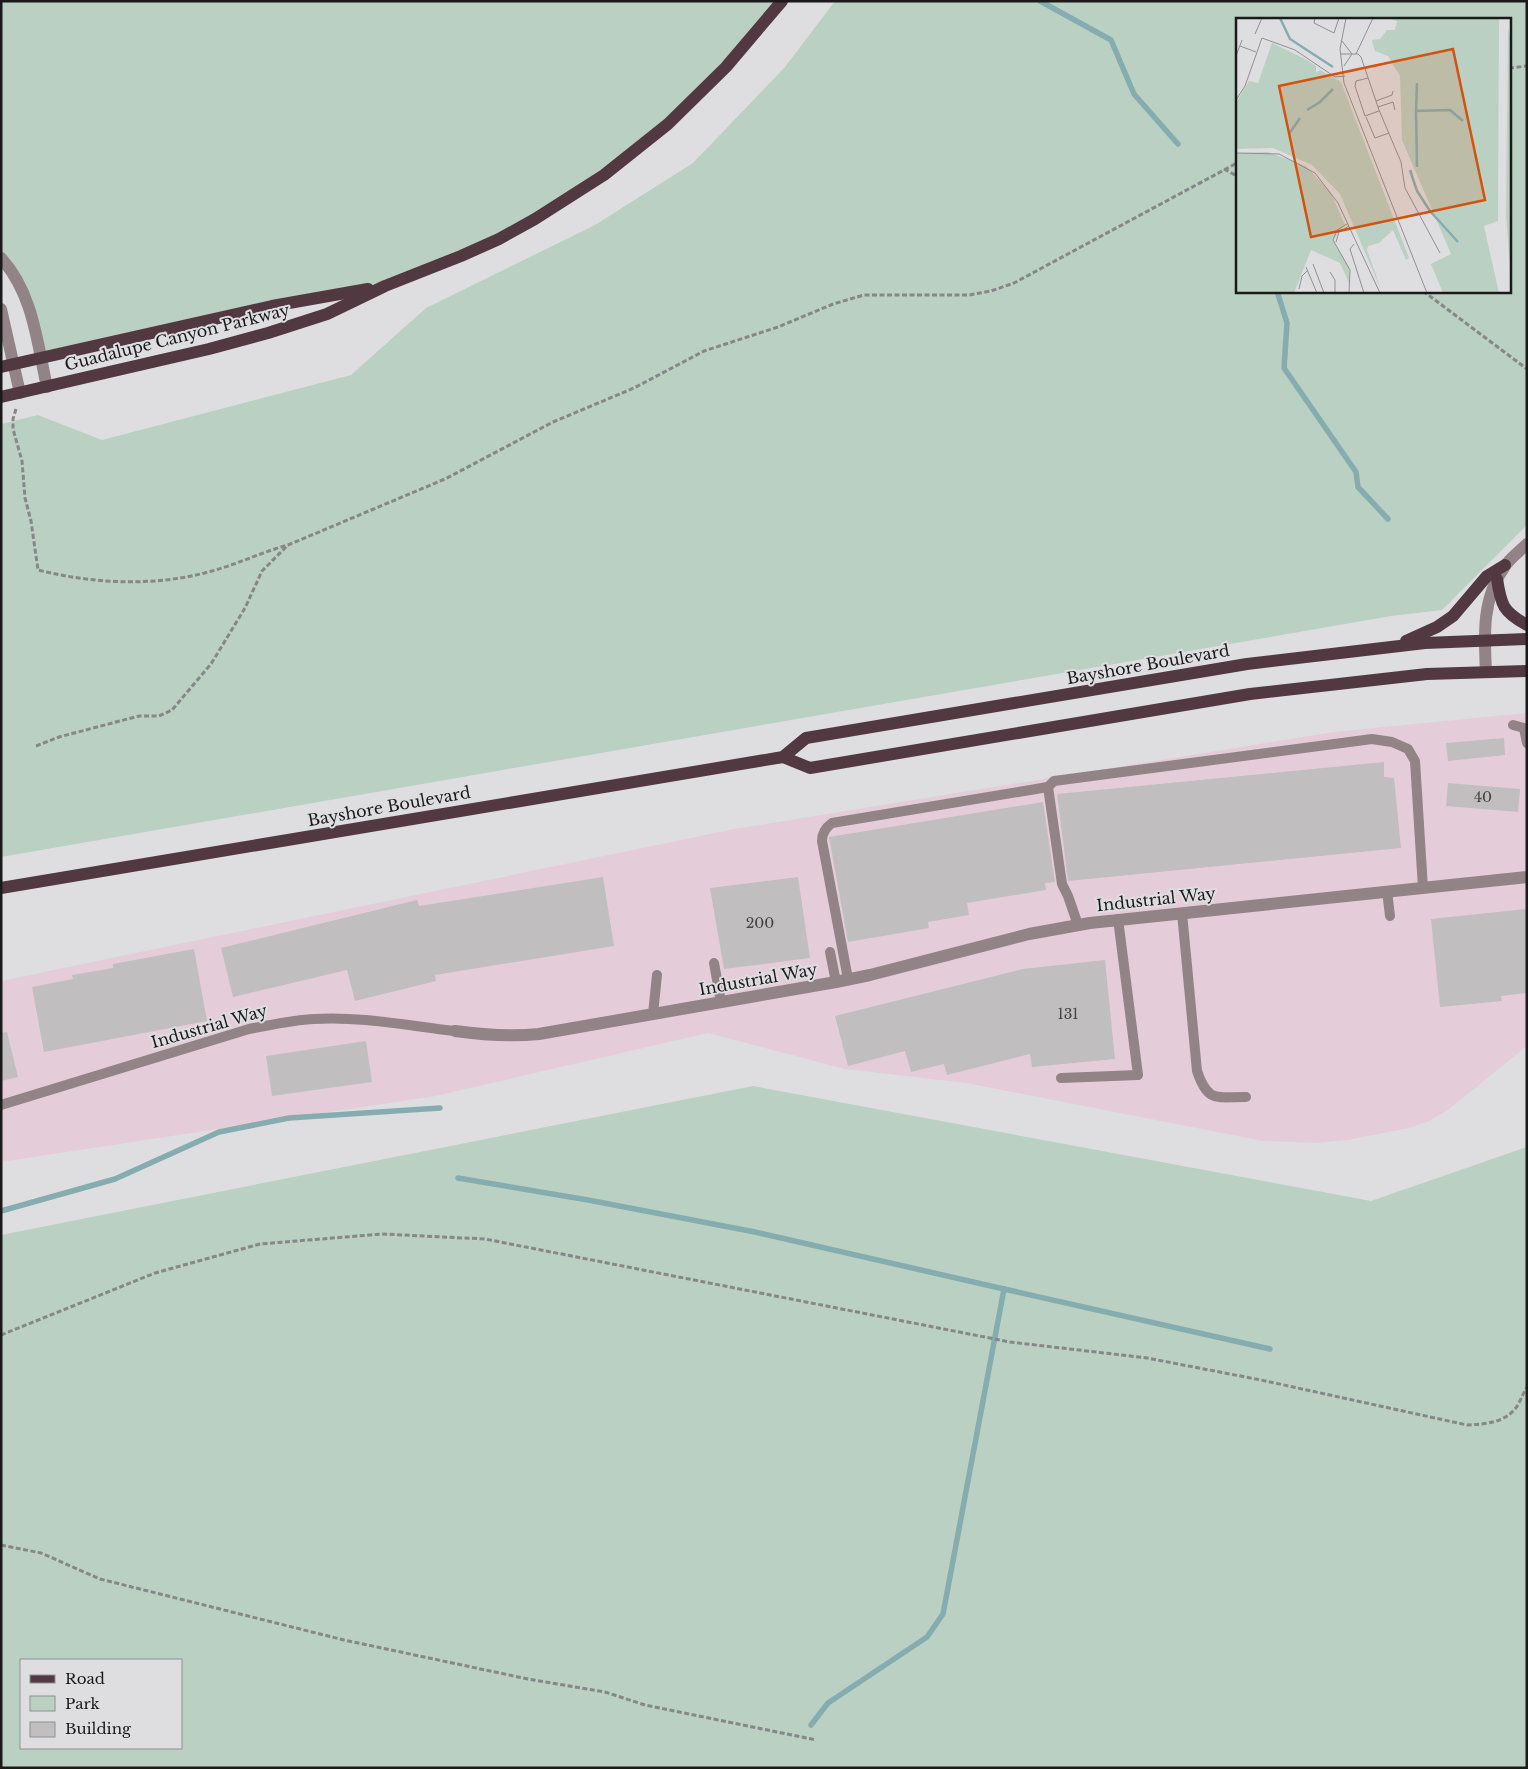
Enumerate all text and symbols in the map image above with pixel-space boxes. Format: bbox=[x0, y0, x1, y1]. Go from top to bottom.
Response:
inset map bbox=[1236, 18, 1510, 292]
street label: Guadalupe Canyon Parkway bbox=[62, 299, 292, 375]
street label: Bayshore Boulevard bbox=[1065, 640, 1231, 688]
street label: Bayshore Boulevard bbox=[306, 782, 472, 830]
house number: 40 bbox=[1474, 788, 1492, 806]
street label: Industrial Way bbox=[1095, 883, 1217, 915]
house number: 200 bbox=[746, 914, 774, 932]
street label: Industrial Way bbox=[697, 959, 819, 999]
street label: Industrial Way bbox=[149, 1000, 270, 1052]
house number: 131 bbox=[1057, 1005, 1079, 1023]
legend bbox=[20, 1659, 182, 1749]
text: Road bbox=[65, 1669, 105, 1688]
text: Park bbox=[65, 1694, 101, 1713]
text: Building bbox=[65, 1719, 132, 1738]

